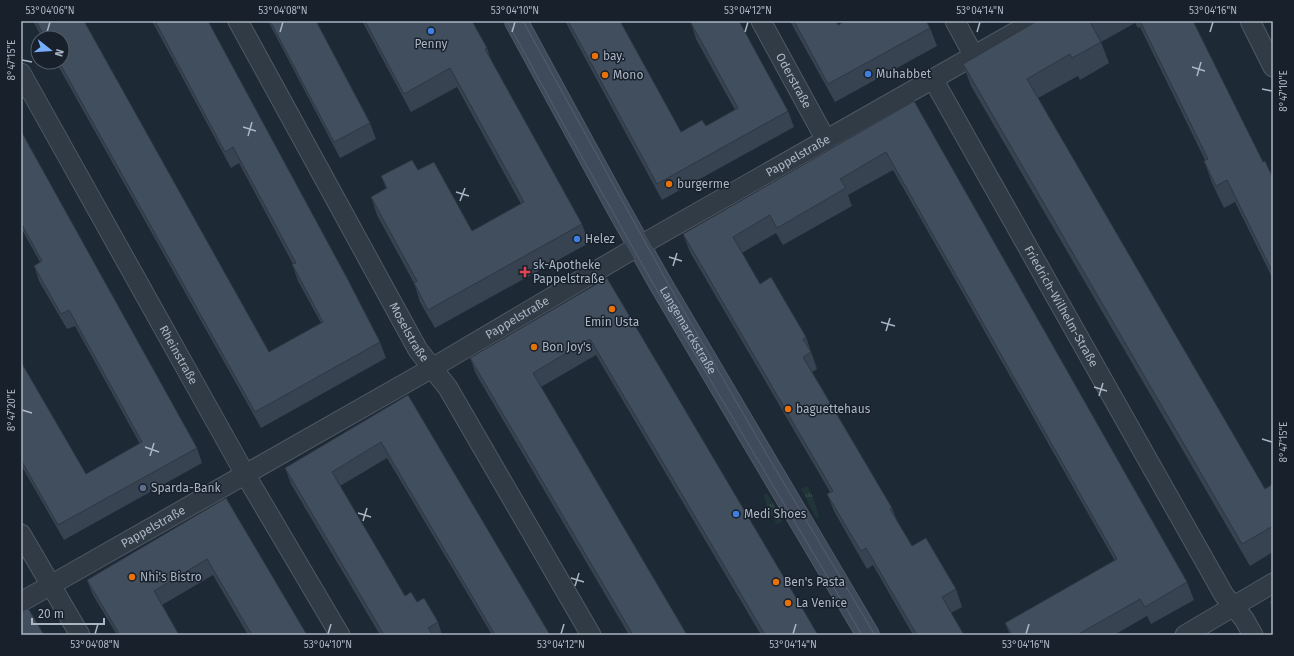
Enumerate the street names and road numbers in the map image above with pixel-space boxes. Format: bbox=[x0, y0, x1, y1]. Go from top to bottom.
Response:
street label: Oderstraße bbox=[773, 51, 814, 111]
street label: Pappelstraße bbox=[763, 132, 833, 179]
street label: Friedrich-Wilhelm-Straße bbox=[1021, 243, 1101, 369]
street label: Langemarckstraße bbox=[657, 284, 719, 377]
street label: Pappelstraße bbox=[483, 293, 552, 342]
street label: Moselstraße bbox=[386, 300, 432, 365]
street label: Rheinstraße bbox=[156, 323, 201, 387]
street label: Pappelstraße bbox=[119, 503, 188, 551]

